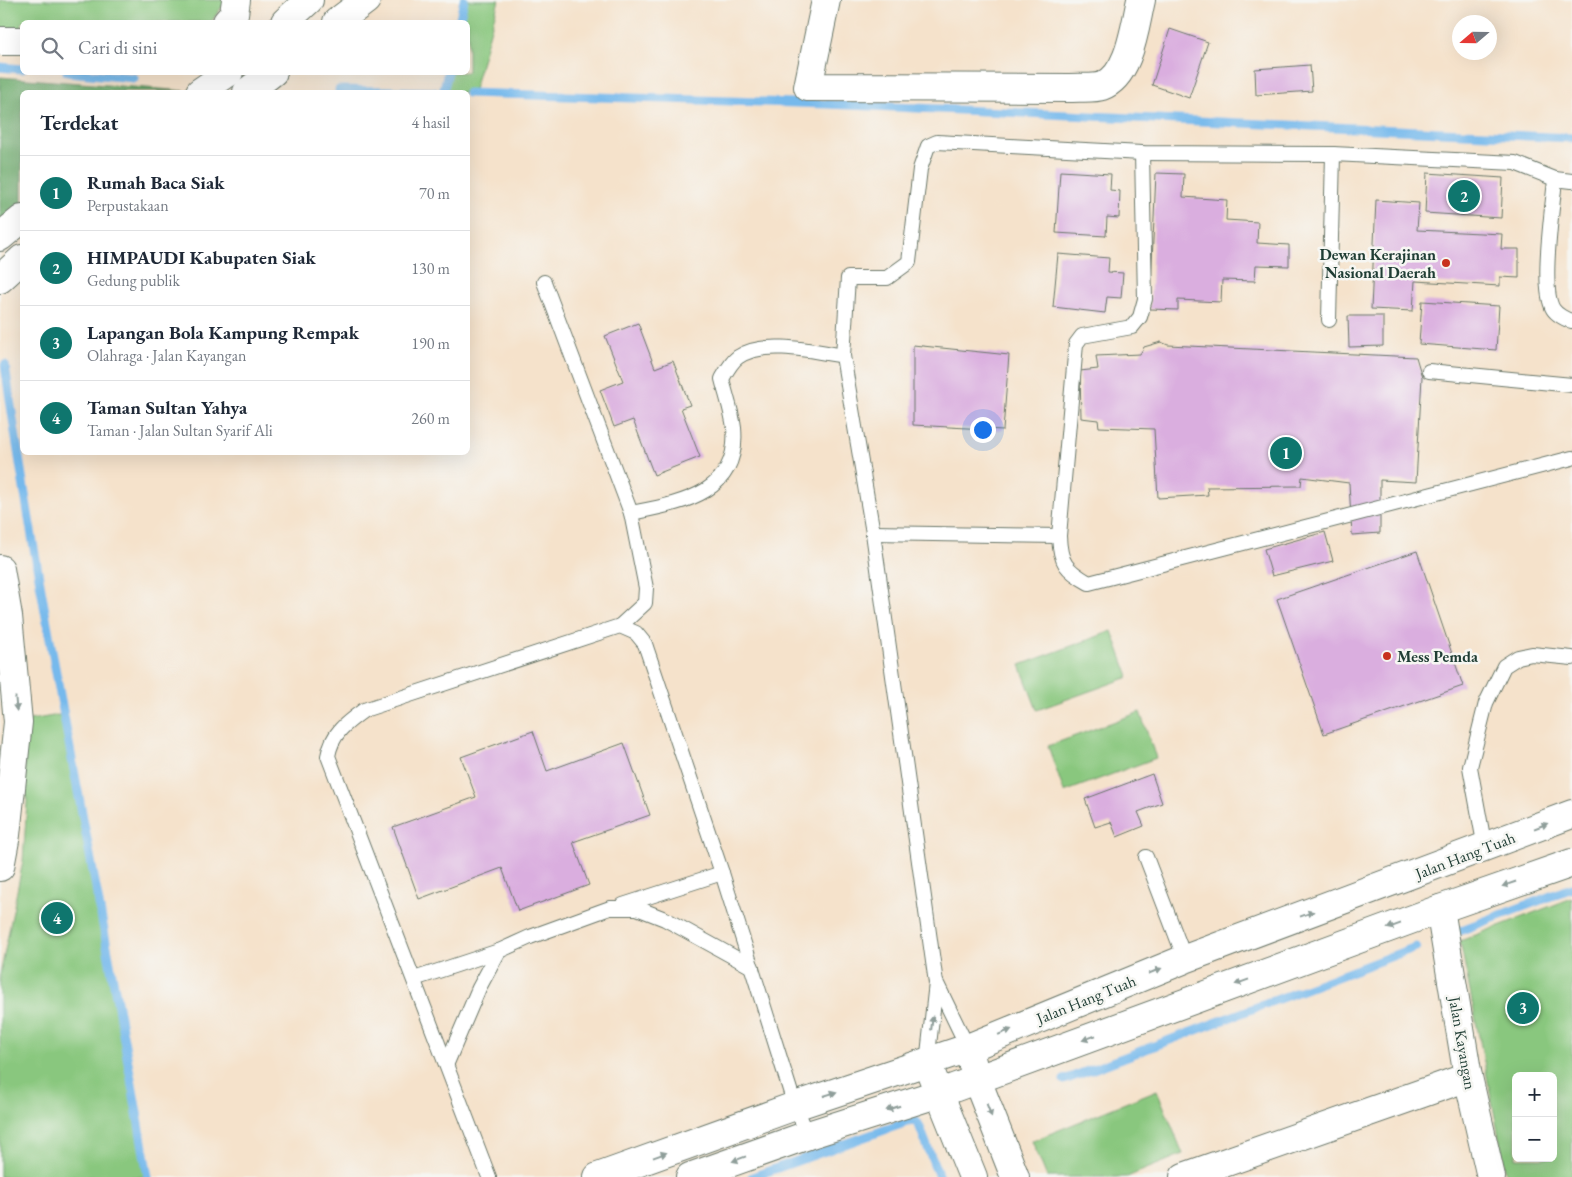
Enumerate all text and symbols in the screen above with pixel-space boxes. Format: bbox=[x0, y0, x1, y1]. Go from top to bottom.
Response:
north arrow bbox=[1452, 15, 1497, 60]
search box bbox=[20, 20, 470, 75]
icon: search bbox=[38, 34, 66, 62]
text: Cari di sini bbox=[78, 35, 157, 60]
text: Terdekat bbox=[40, 109, 118, 136]
text: 4 hasil bbox=[412, 112, 450, 133]
text: Rumah Baca Siak bbox=[87, 170, 225, 195]
pin: 2 bbox=[1448, 177, 1480, 215]
text: 1 bbox=[52, 183, 60, 204]
text: 70 m bbox=[419, 183, 450, 204]
text: Perpustakaan bbox=[87, 195, 169, 216]
place label: Dewan Kerajinan Nasional Daerah bbox=[1320, 244, 1436, 283]
text: HIMPAUDI Kabupaten Siak bbox=[87, 245, 316, 270]
marker: Dewan Kerajinan Nasional Daerah bbox=[1440, 257, 1452, 269]
text: 2 bbox=[52, 258, 60, 279]
text: 130 m bbox=[411, 258, 450, 279]
text: Gedung publik bbox=[87, 270, 180, 291]
text: Lapangan Bola Kampung Rempak bbox=[87, 320, 359, 345]
text: 3 bbox=[52, 333, 60, 354]
text: 190 m bbox=[411, 333, 450, 354]
text: Olahraga · Jalan Kayangan bbox=[87, 345, 247, 366]
text: Taman Sultan Yahya bbox=[87, 395, 247, 420]
text: 4 bbox=[52, 408, 60, 429]
text: 260 m bbox=[411, 408, 450, 429]
your location bbox=[970, 417, 996, 443]
text: Taman · Jalan Sultan Syarif Ali bbox=[87, 420, 273, 441]
pin: 1 bbox=[1270, 434, 1302, 472]
place label: Mess Pemda bbox=[1397, 646, 1479, 667]
marker: Mess Pemda bbox=[1381, 650, 1393, 662]
one-way arrow bbox=[12, 697, 20, 713]
one-way arrow bbox=[1534, 822, 1549, 829]
street label: Jalan Hang Tuah bbox=[1410, 827, 1518, 885]
one-way arrow bbox=[1502, 881, 1517, 889]
pin: 4 bbox=[41, 899, 73, 937]
one-way arrow bbox=[1300, 910, 1315, 917]
one-way arrow bbox=[1387, 923, 1402, 930]
one-way arrow bbox=[1148, 966, 1162, 974]
street label: Jalan Hang Tuah bbox=[1032, 970, 1139, 1030]
one-way arrow bbox=[1234, 978, 1249, 986]
pin: 3 bbox=[1507, 989, 1539, 1027]
street label: Jalan Kayangan bbox=[1444, 993, 1481, 1092]
one-way arrow bbox=[928, 1015, 936, 1031]
one-way arrow bbox=[998, 1028, 1012, 1036]
one-way arrow bbox=[1082, 1035, 1097, 1042]
map controls bbox=[1512, 1072, 1557, 1162]
button: + bbox=[1512, 1072, 1557, 1117]
one-way arrow bbox=[822, 1090, 837, 1098]
one-way arrow bbox=[986, 1103, 993, 1118]
one-way arrow bbox=[886, 1104, 901, 1112]
button: − bbox=[1512, 1117, 1557, 1162]
one-way arrow bbox=[653, 1150, 668, 1158]
one-way arrow bbox=[732, 1156, 747, 1163]

